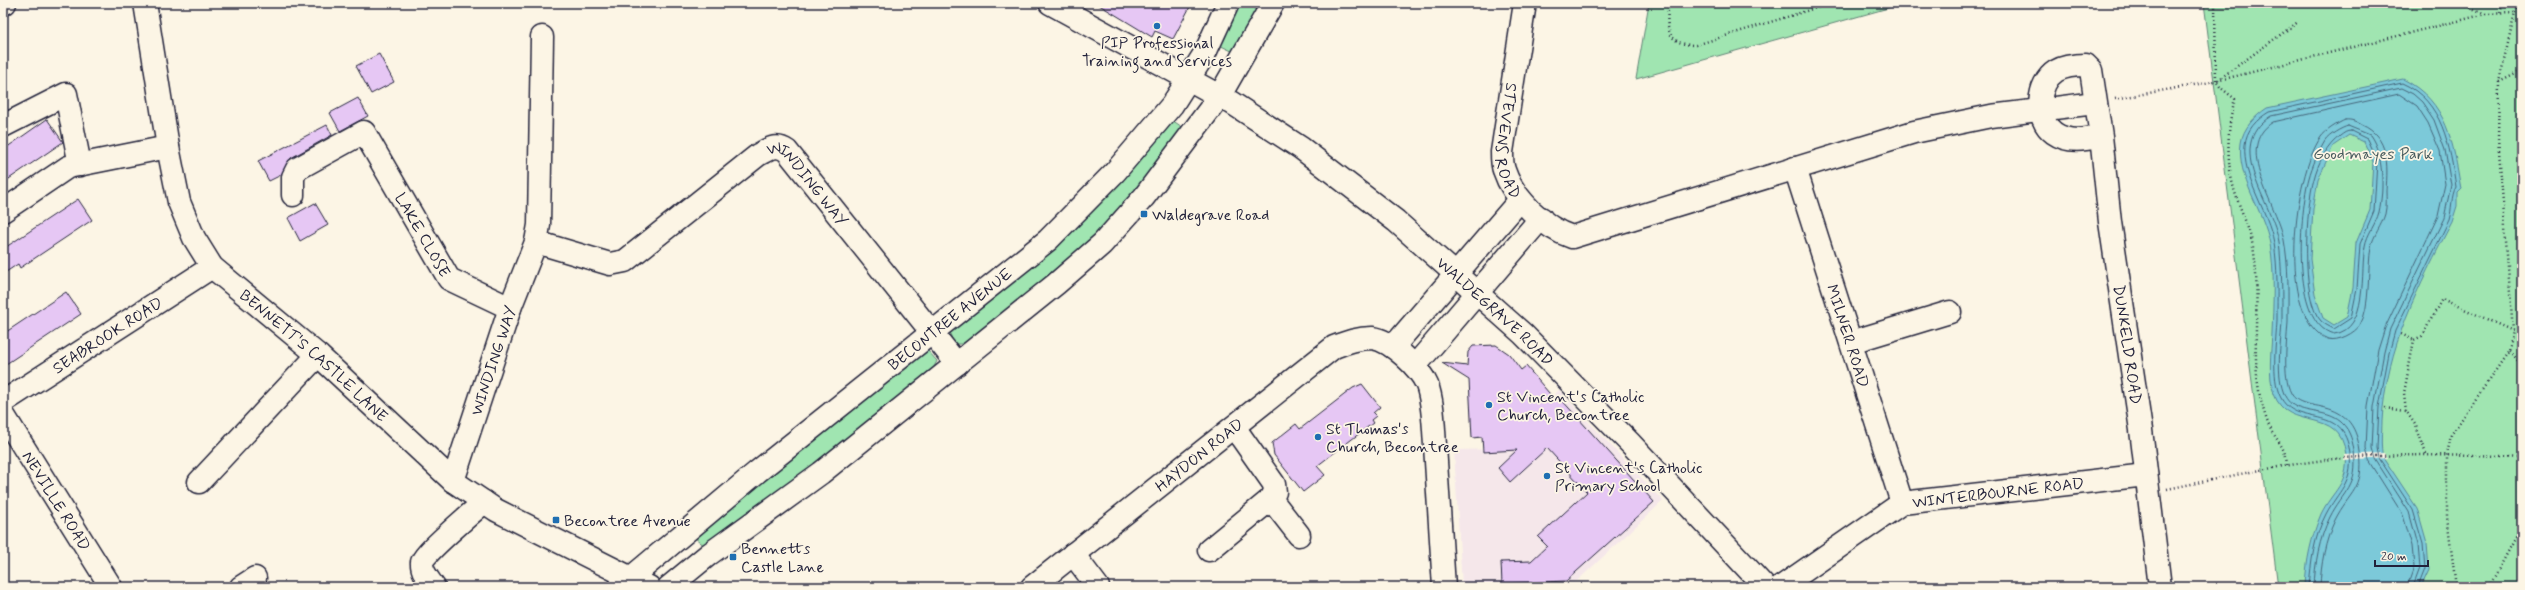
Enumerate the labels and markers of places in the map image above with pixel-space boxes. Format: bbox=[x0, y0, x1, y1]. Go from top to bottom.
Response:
marker: PIP Professional Training and Services bbox=[1152, 21, 1162, 31]
place label: PIP Professional Training and Services bbox=[1082, 33, 1232, 73]
place label: Waldegrave Road bbox=[1152, 205, 1269, 226]
marker: Waldegrave Road bbox=[1139, 209, 1149, 219]
place label: St Vincent's Catholic Church, Becontree bbox=[1497, 387, 1645, 426]
marker: St Vincent's Catholic Church, Becontree bbox=[1484, 400, 1494, 410]
place label: St Thomas's Church, Becontree bbox=[1326, 419, 1459, 458]
marker: St Thomas's Church, Becontree bbox=[1313, 432, 1323, 442]
place label: St Vincent's Catholic Primary School bbox=[1555, 458, 1703, 497]
marker: St Vincent's Catholic Primary School bbox=[1542, 471, 1552, 481]
place label: Becontree Avenue bbox=[564, 511, 691, 532]
marker: Becontree Avenue bbox=[551, 515, 561, 525]
place label: Bennetts Castle Lane bbox=[741, 539, 824, 578]
marker: Bennetts Castle Lane bbox=[728, 552, 738, 562]

